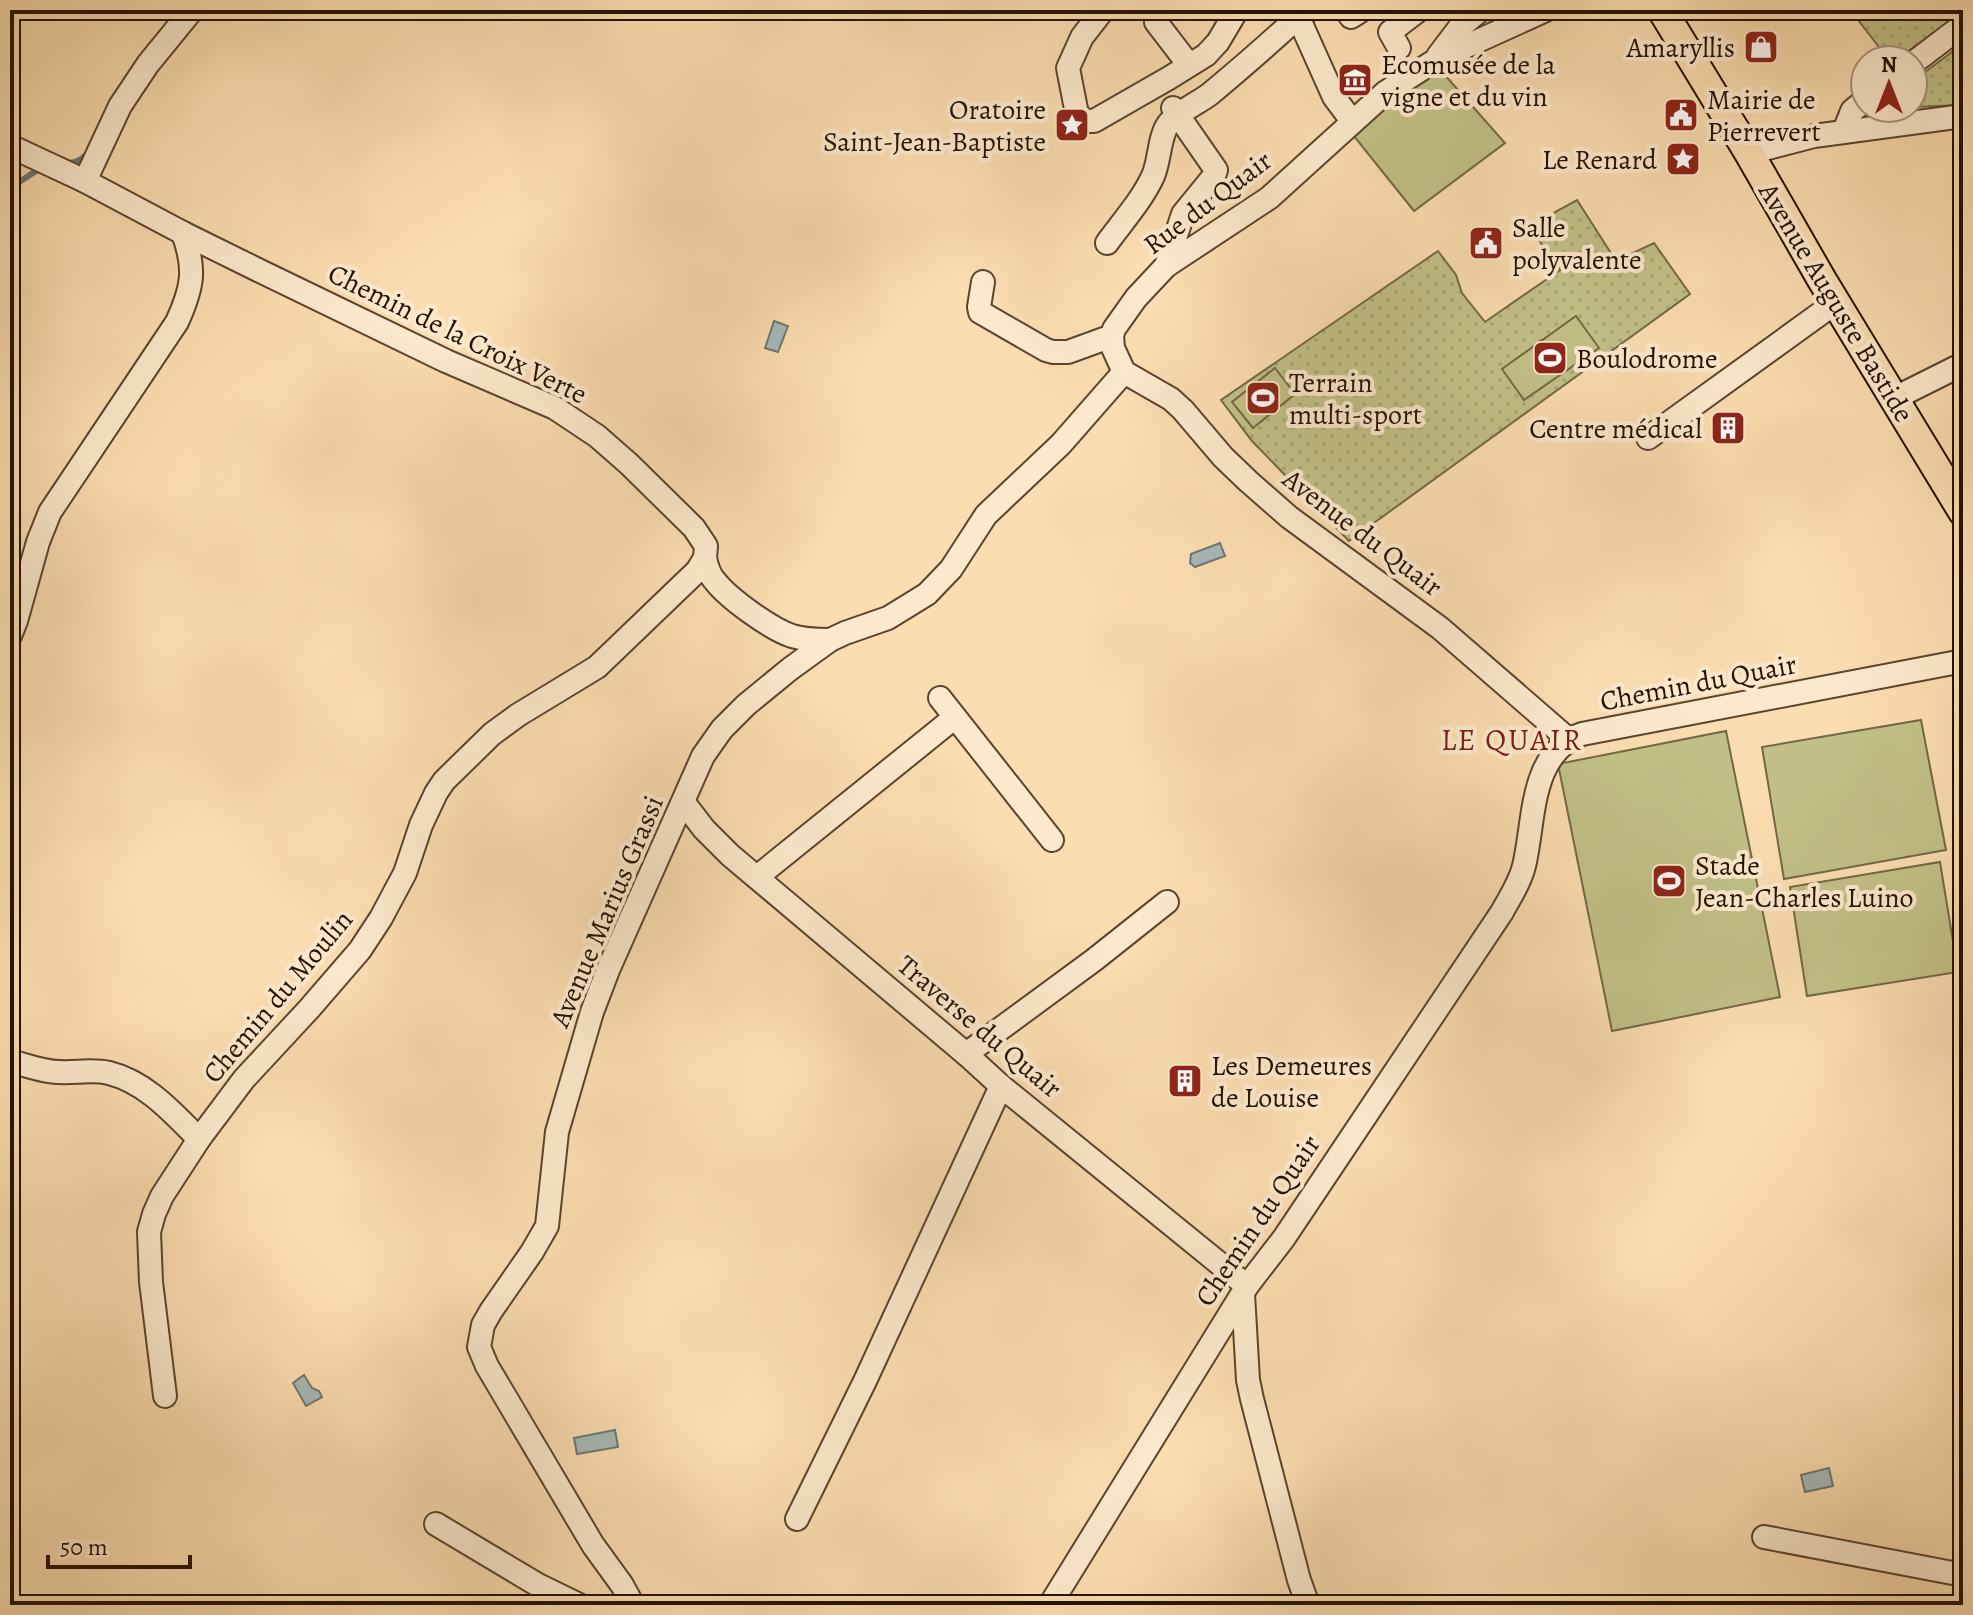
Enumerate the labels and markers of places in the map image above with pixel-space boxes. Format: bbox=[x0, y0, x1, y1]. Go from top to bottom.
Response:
shop icon: Amaryllis bbox=[1742, 28, 1780, 66]
place label: Amaryllis bbox=[1625, 29, 1735, 67]
place label: Ecomusée de la vigne et du vin bbox=[1380, 46, 1556, 116]
museum icon: Ecomusée de la vigne et du vin bbox=[1336, 61, 1374, 99]
place label: Mairie de Pierrevert bbox=[1707, 81, 1821, 151]
place label: Oratoire Saint-Jean-Baptiste bbox=[823, 91, 1046, 161]
public building icon: Mairie de Pierrevert bbox=[1662, 96, 1700, 134]
place icon: Oratoire Saint-Jean-Baptiste bbox=[1053, 106, 1091, 144]
place icon: Le Renard bbox=[1664, 140, 1702, 178]
place label: Le Renard bbox=[1542, 141, 1658, 179]
place label: Salle polyvalente bbox=[1512, 209, 1642, 279]
public building icon: Salle polyvalente bbox=[1467, 224, 1505, 262]
sports icon: Boulodrome bbox=[1531, 339, 1569, 377]
place label: Boulodrome bbox=[1576, 340, 1718, 378]
place label: Terrain multi-sport bbox=[1289, 364, 1422, 434]
sports icon: Terrain multi-sport bbox=[1244, 379, 1282, 417]
building icon: Centre médical bbox=[1709, 409, 1747, 447]
place label: Centre médical bbox=[1529, 410, 1702, 448]
place label: Stade Jean-Charles Luino bbox=[1695, 847, 1914, 917]
sports icon: Stade Jean-Charles Luino bbox=[1650, 862, 1688, 900]
place label: Les Demeures de Louise bbox=[1211, 1047, 1372, 1117]
building icon: Les Demeures de Louise bbox=[1166, 1062, 1204, 1100]

